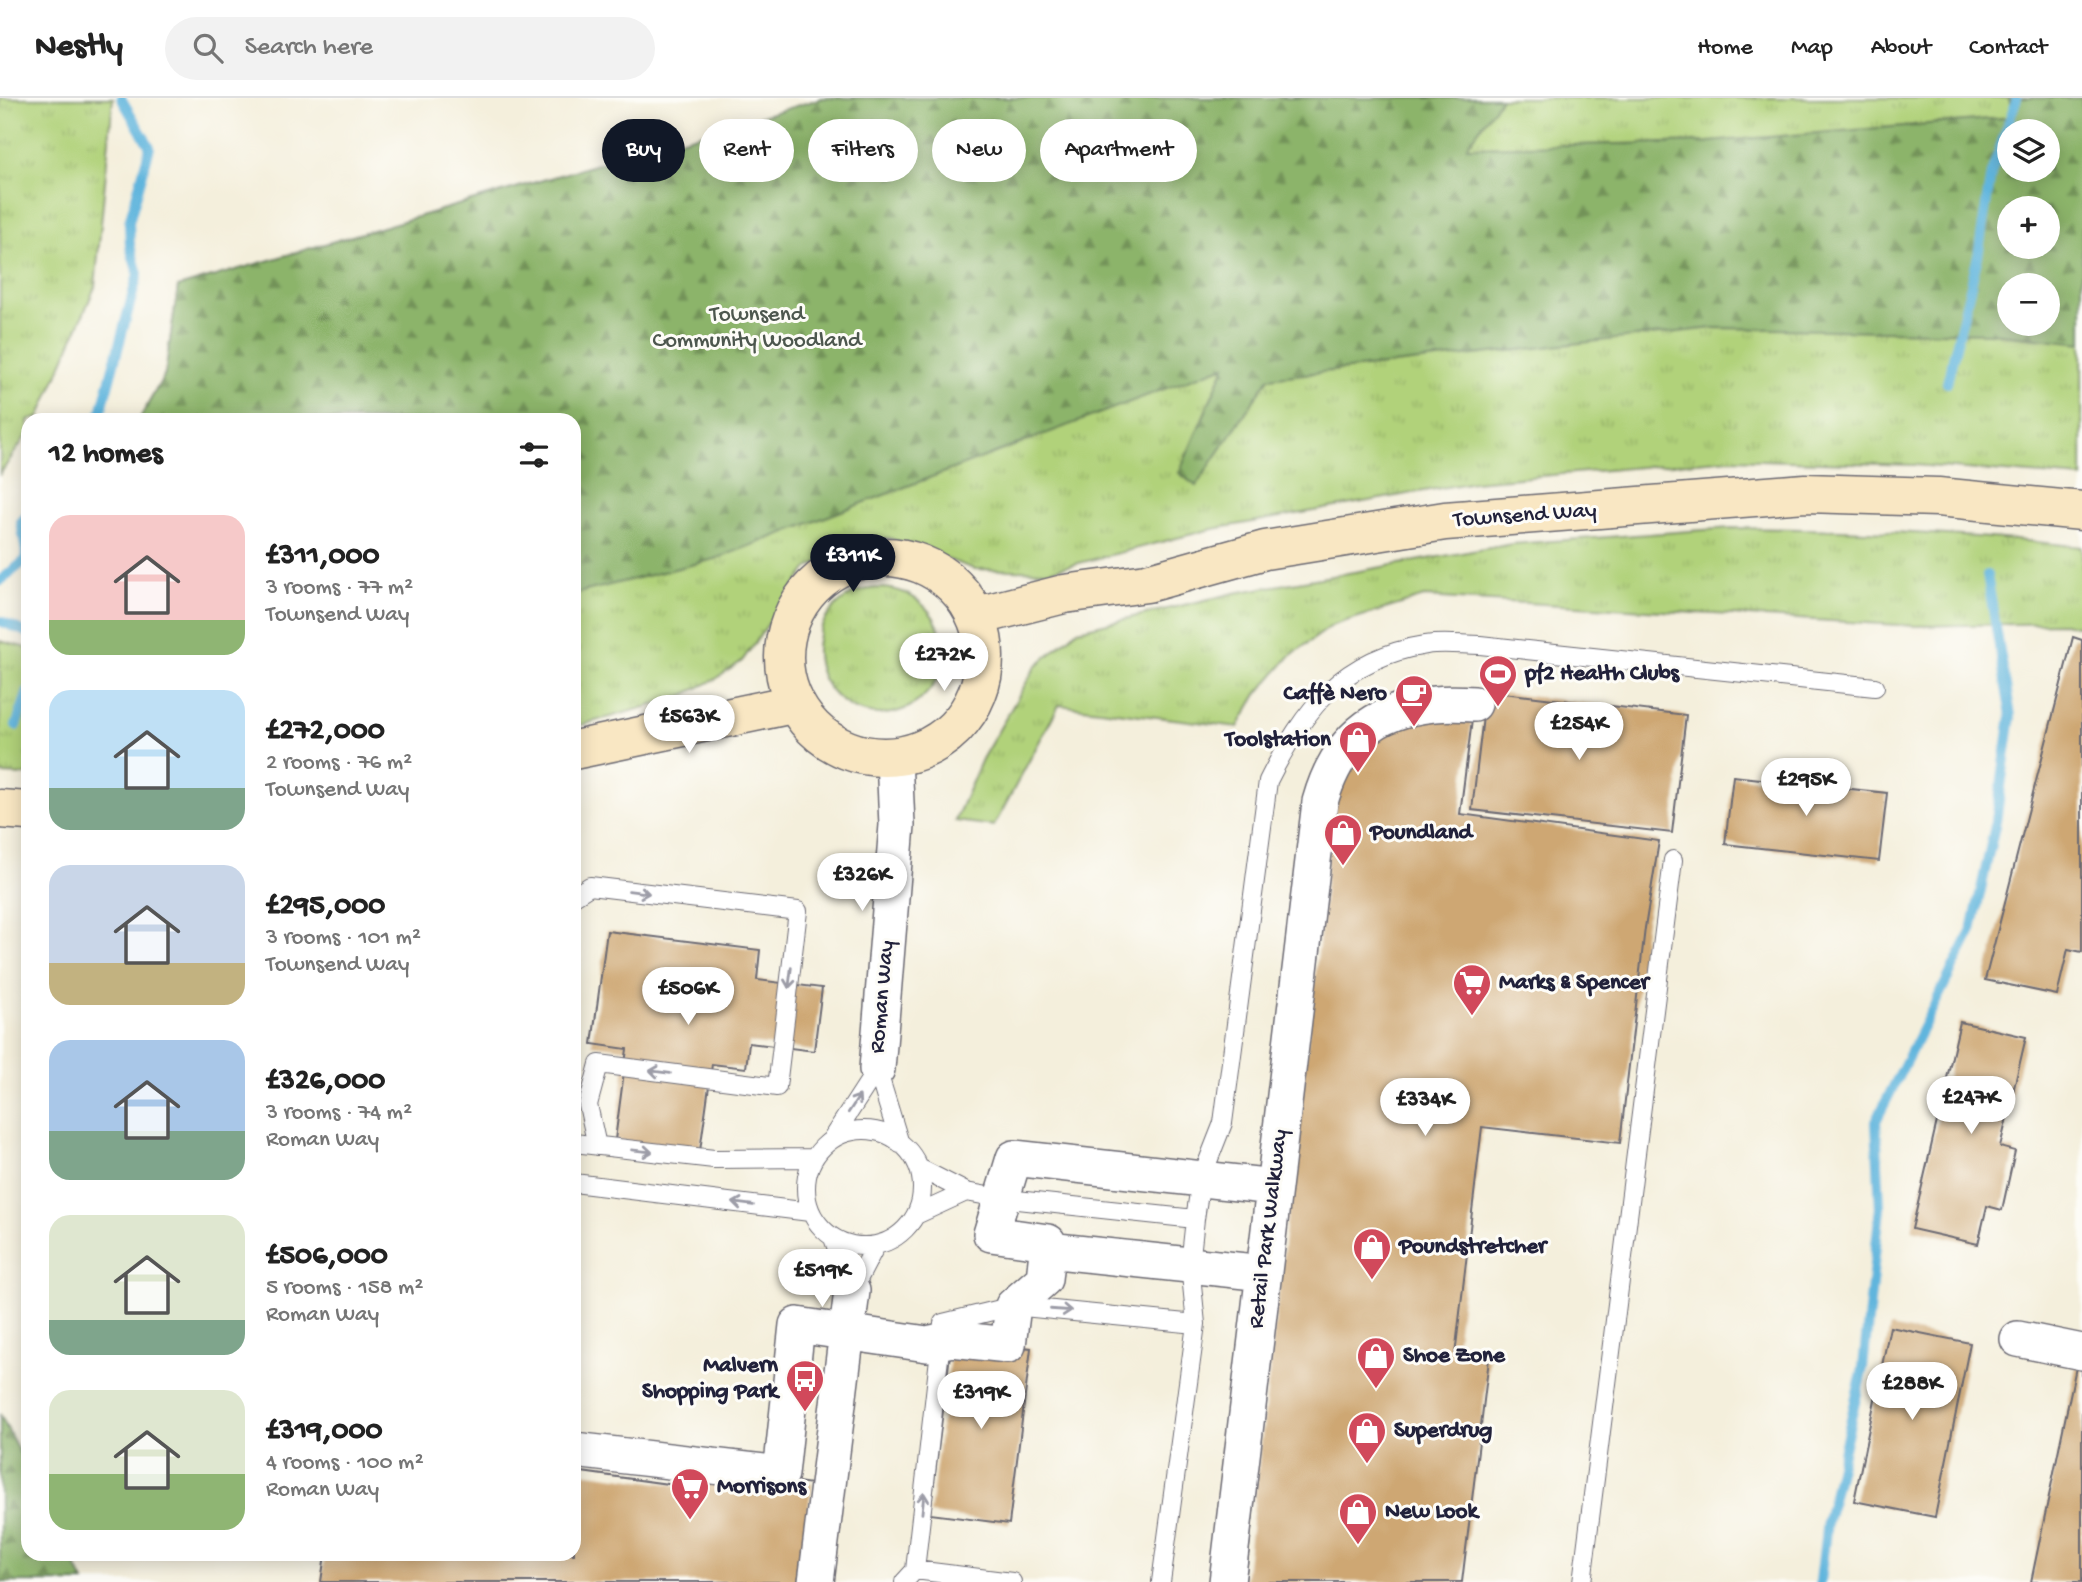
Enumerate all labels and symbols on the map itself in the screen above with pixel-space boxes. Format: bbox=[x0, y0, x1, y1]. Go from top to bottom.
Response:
park label: Townsend Community Woodland bbox=[652, 302, 863, 355]
street label: Townsend Way bbox=[1451, 498, 1597, 535]
pin: £311K bbox=[804, 534, 902, 594]
pin: £272K bbox=[895, 634, 993, 693]
sports icon: pf2 Health Clubs bbox=[1477, 653, 1519, 708]
place label: pf2 Health Clubs bbox=[1524, 661, 1681, 688]
cafe icon: Caffè Nero bbox=[1393, 673, 1435, 728]
place label: Caffè Nero bbox=[1283, 681, 1387, 708]
pin: £563K bbox=[640, 696, 738, 755]
pin: £254K bbox=[1530, 702, 1628, 762]
shop icon: Toolstation bbox=[1337, 719, 1379, 774]
place label: Toolstation bbox=[1223, 727, 1332, 754]
pin: £295K bbox=[1757, 758, 1855, 818]
shop icon: Poundland bbox=[1322, 812, 1364, 867]
place label: Poundland bbox=[1368, 820, 1475, 847]
pin: £326K bbox=[813, 854, 911, 913]
one-way arrow bbox=[627, 885, 650, 898]
street label: Roman Way bbox=[865, 939, 901, 1055]
supermarket icon: Marks & Spencer bbox=[1451, 962, 1493, 1017]
one-way arrow bbox=[783, 966, 796, 989]
pin: £506K bbox=[639, 968, 737, 1027]
place label: Marks & Spencer bbox=[1499, 970, 1652, 997]
one-way arrow bbox=[650, 1065, 672, 1078]
pin: £247K bbox=[1922, 1076, 2020, 1136]
pin: £334K bbox=[1376, 1079, 1474, 1138]
one-way arrow bbox=[848, 1095, 862, 1115]
street label: Retail Park Walkway bbox=[1243, 1128, 1295, 1330]
one-way arrow bbox=[630, 1145, 653, 1158]
one-way arrow bbox=[732, 1197, 754, 1210]
shop icon: Poundstretcher bbox=[1351, 1226, 1393, 1281]
place label: Poundstretcher bbox=[1397, 1234, 1549, 1261]
pin: £519K bbox=[773, 1250, 871, 1309]
one-way arrow bbox=[1049, 1303, 1072, 1316]
shop icon: Shoe Zone bbox=[1355, 1335, 1397, 1390]
place label: Shoe Zone bbox=[1403, 1343, 1506, 1370]
place label: Malvern Shopping Park bbox=[642, 1353, 781, 1406]
bus stop icon: Malvern Shopping Park bbox=[784, 1358, 826, 1413]
pin: £288K bbox=[1863, 1362, 1961, 1422]
pin: £319K bbox=[932, 1372, 1030, 1431]
shop icon: Superdrug bbox=[1346, 1410, 1388, 1465]
place label: Superdrug bbox=[1394, 1418, 1492, 1445]
supermarket icon: Morrisons bbox=[669, 1466, 711, 1521]
place label: Morrisons bbox=[717, 1474, 808, 1501]
shop icon: New Look bbox=[1337, 1491, 1379, 1546]
one-way arrow bbox=[916, 1492, 929, 1515]
place label: New Look bbox=[1385, 1499, 1480, 1526]

